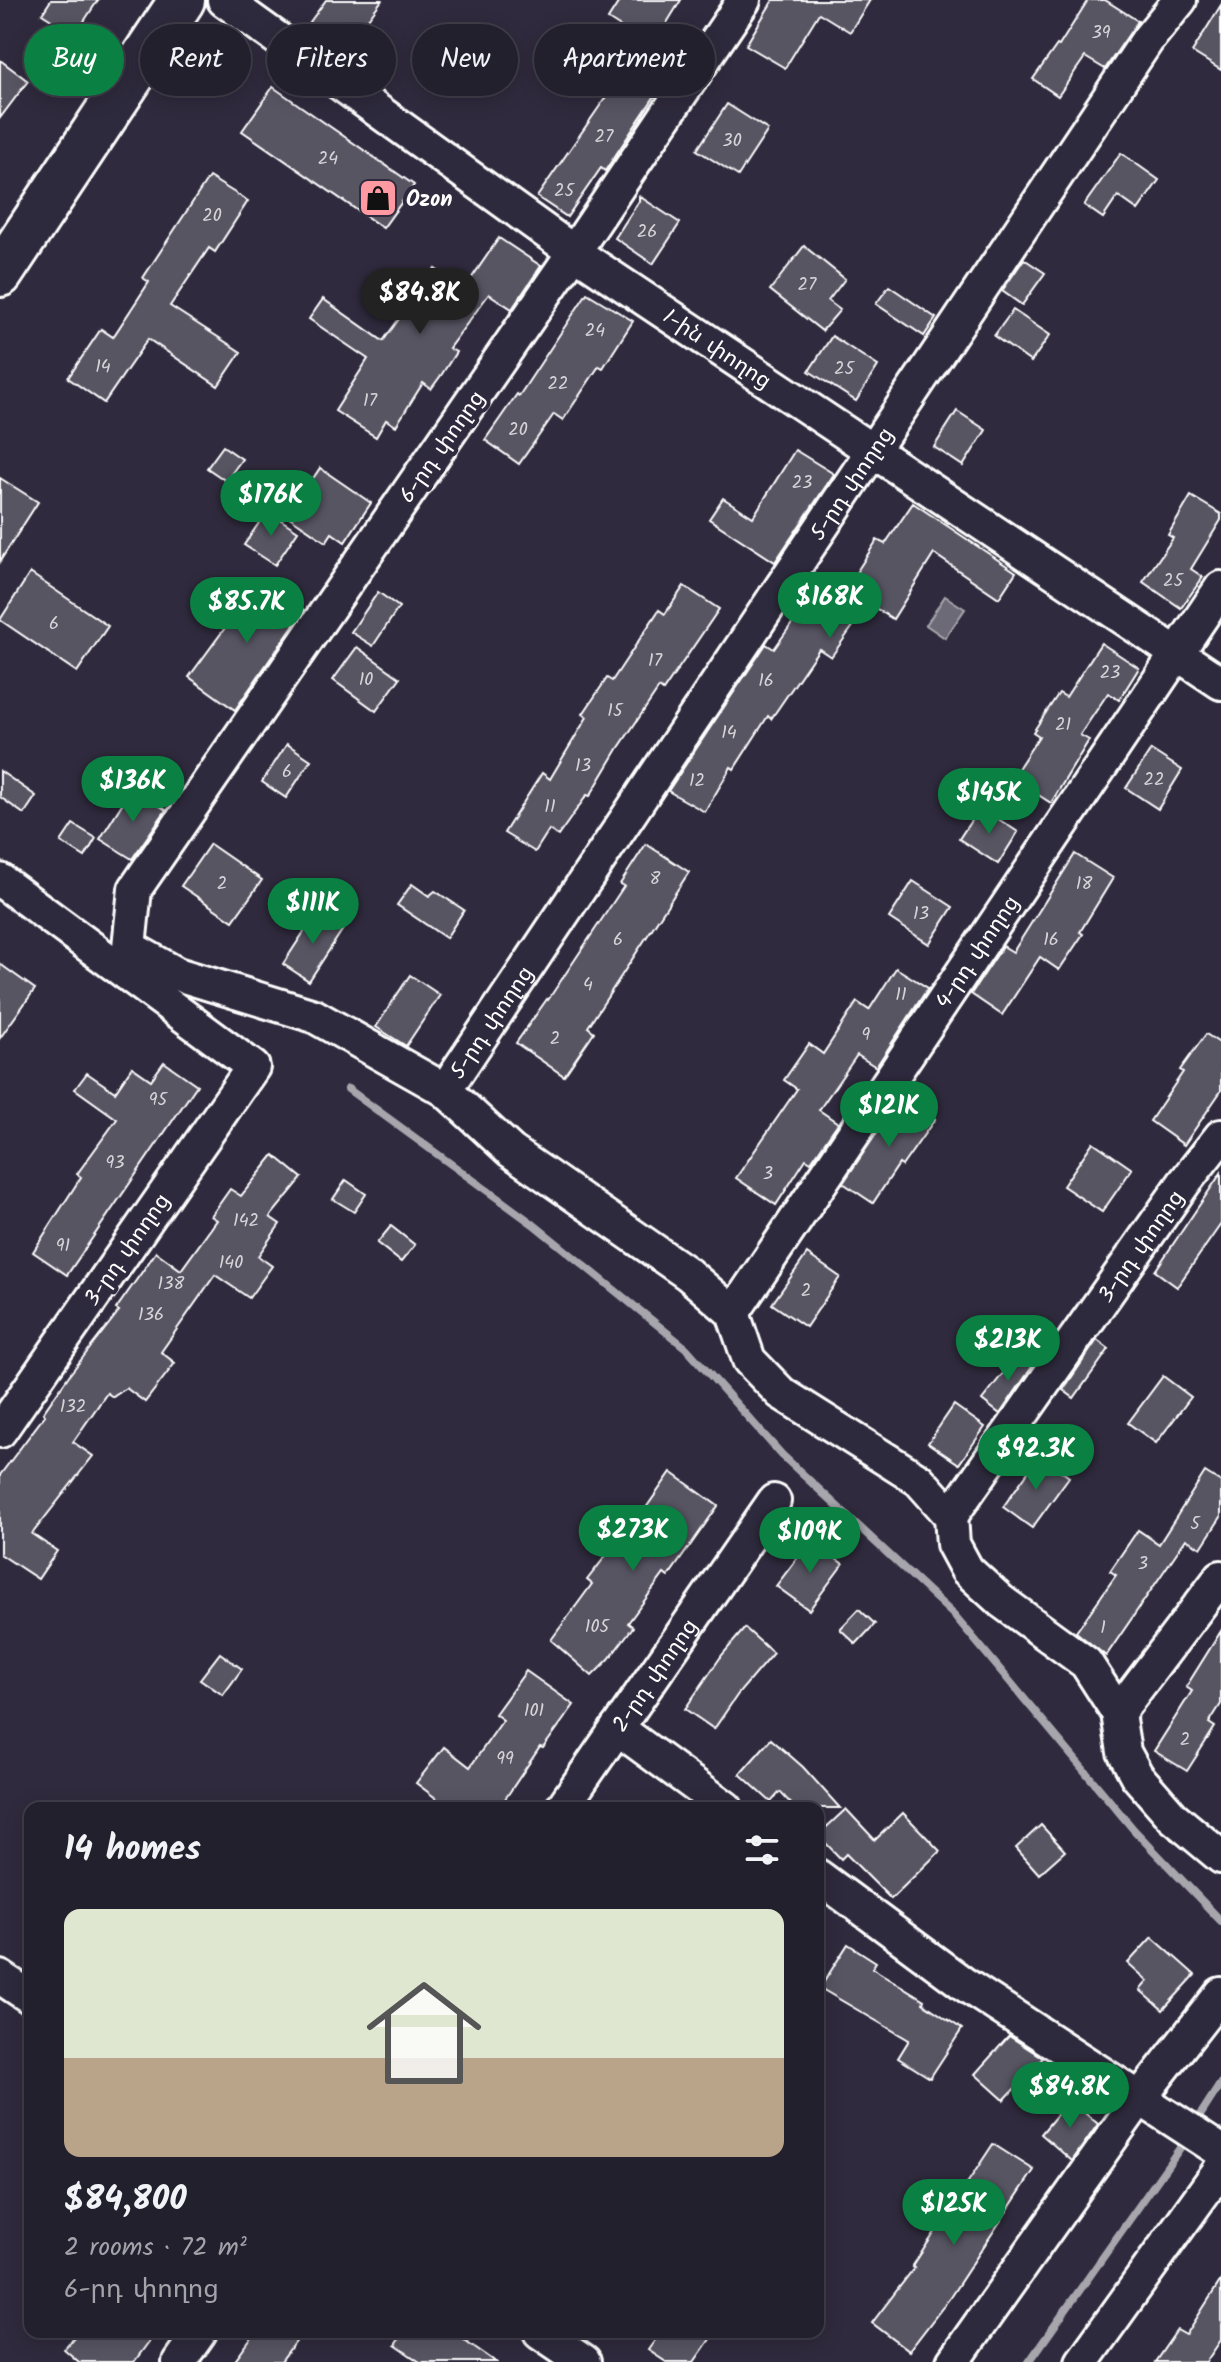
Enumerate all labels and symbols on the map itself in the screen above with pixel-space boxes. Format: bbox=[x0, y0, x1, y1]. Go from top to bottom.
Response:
house number: 39 bbox=[1091, 19, 1111, 48]
house number: 27 bbox=[595, 123, 614, 152]
house number: 30 bbox=[722, 127, 742, 156]
house number: 24 bbox=[318, 145, 338, 174]
shop icon: Ozon bbox=[357, 177, 399, 219]
house number: 25 bbox=[554, 177, 575, 206]
place label: Ozon bbox=[406, 183, 452, 218]
house number: 20 bbox=[202, 202, 222, 231]
house number: 26 bbox=[637, 218, 657, 247]
pin: $84.8K bbox=[355, 268, 485, 336]
house number: 27 bbox=[798, 271, 817, 300]
street label: 1-ին փողոց bbox=[655, 301, 778, 399]
house number: 24 bbox=[585, 317, 605, 346]
house number: 14 bbox=[95, 353, 111, 382]
house number: 25 bbox=[834, 355, 855, 384]
house number: 22 bbox=[548, 370, 568, 399]
street label: 6-րդ փողոց bbox=[391, 384, 495, 511]
house number: 17 bbox=[363, 387, 378, 416]
house number: 20 bbox=[508, 416, 528, 445]
street label: 5-րդ փողոց bbox=[802, 421, 904, 549]
house number: 23 bbox=[792, 469, 812, 498]
pin: $176K bbox=[215, 470, 327, 538]
house number: 25 bbox=[1163, 567, 1184, 596]
pin: $168K bbox=[774, 572, 886, 640]
pin: $85.7K bbox=[182, 577, 312, 645]
house number: 6 bbox=[49, 610, 59, 639]
house number: 17 bbox=[648, 647, 663, 676]
house number: 23 bbox=[1100, 659, 1120, 688]
house number: 10 bbox=[359, 666, 373, 695]
house number: 16 bbox=[758, 667, 774, 696]
house number: 15 bbox=[607, 697, 624, 726]
house number: 21 bbox=[1055, 711, 1071, 740]
house number: 14 bbox=[721, 719, 737, 748]
house number: 13 bbox=[575, 752, 591, 781]
pin: $136K bbox=[77, 756, 189, 824]
house number: 6 bbox=[282, 758, 292, 787]
house number: 22 bbox=[1144, 766, 1164, 795]
house number: 12 bbox=[689, 767, 705, 796]
pin: $145K bbox=[933, 768, 1045, 836]
house number: 11 bbox=[544, 793, 556, 822]
house number: 8 bbox=[650, 865, 661, 894]
house number: 2 bbox=[217, 870, 227, 899]
house number: 18 bbox=[1076, 870, 1092, 899]
pin: $111K bbox=[257, 878, 369, 946]
street label: 4-րդ փողոց bbox=[927, 889, 1030, 1017]
house number: 13 bbox=[913, 900, 929, 929]
house number: 6 bbox=[613, 926, 623, 955]
house number: 16 bbox=[1043, 926, 1059, 955]
street label: 5-րդ փողոց bbox=[442, 959, 544, 1087]
house number: 4 bbox=[583, 971, 593, 1000]
house number: 11 bbox=[895, 981, 907, 1010]
house number: 9 bbox=[862, 1021, 871, 1050]
house number: 2 bbox=[550, 1025, 560, 1054]
pin: $121K bbox=[833, 1081, 945, 1149]
house number: 95 bbox=[149, 1086, 169, 1115]
house number: 93 bbox=[105, 1149, 125, 1178]
house number: 3 bbox=[763, 1160, 773, 1189]
street label: 3-րդ փողոց bbox=[1090, 1183, 1194, 1311]
street label: 3-րդ փողոց bbox=[76, 1187, 180, 1314]
house number: 142 bbox=[233, 1207, 259, 1236]
house number: 91 bbox=[56, 1232, 70, 1261]
house number: 140 bbox=[219, 1249, 243, 1278]
house number: 138 bbox=[158, 1270, 185, 1299]
house number: 2 bbox=[801, 1277, 811, 1306]
house number: 136 bbox=[138, 1301, 164, 1330]
pin: $213K bbox=[952, 1315, 1064, 1383]
house number: 132 bbox=[60, 1393, 86, 1422]
pin: $92.3K bbox=[971, 1424, 1101, 1492]
pin: $273K bbox=[577, 1505, 689, 1573]
pin: $109K bbox=[754, 1507, 866, 1575]
house number: 5 bbox=[1190, 1510, 1201, 1539]
house number: 3 bbox=[1138, 1550, 1148, 1579]
street label: 2-րդ փողոց bbox=[604, 1612, 708, 1740]
house number: 105 bbox=[585, 1613, 610, 1642]
house number: 1 bbox=[1100, 1614, 1106, 1643]
house number: 101 bbox=[524, 1697, 544, 1726]
house number: 2 bbox=[1180, 1726, 1190, 1755]
house number: 99 bbox=[496, 1745, 514, 1774]
pin: $84.8K bbox=[1005, 2062, 1135, 2130]
pin: $125K bbox=[898, 2179, 1010, 2247]

